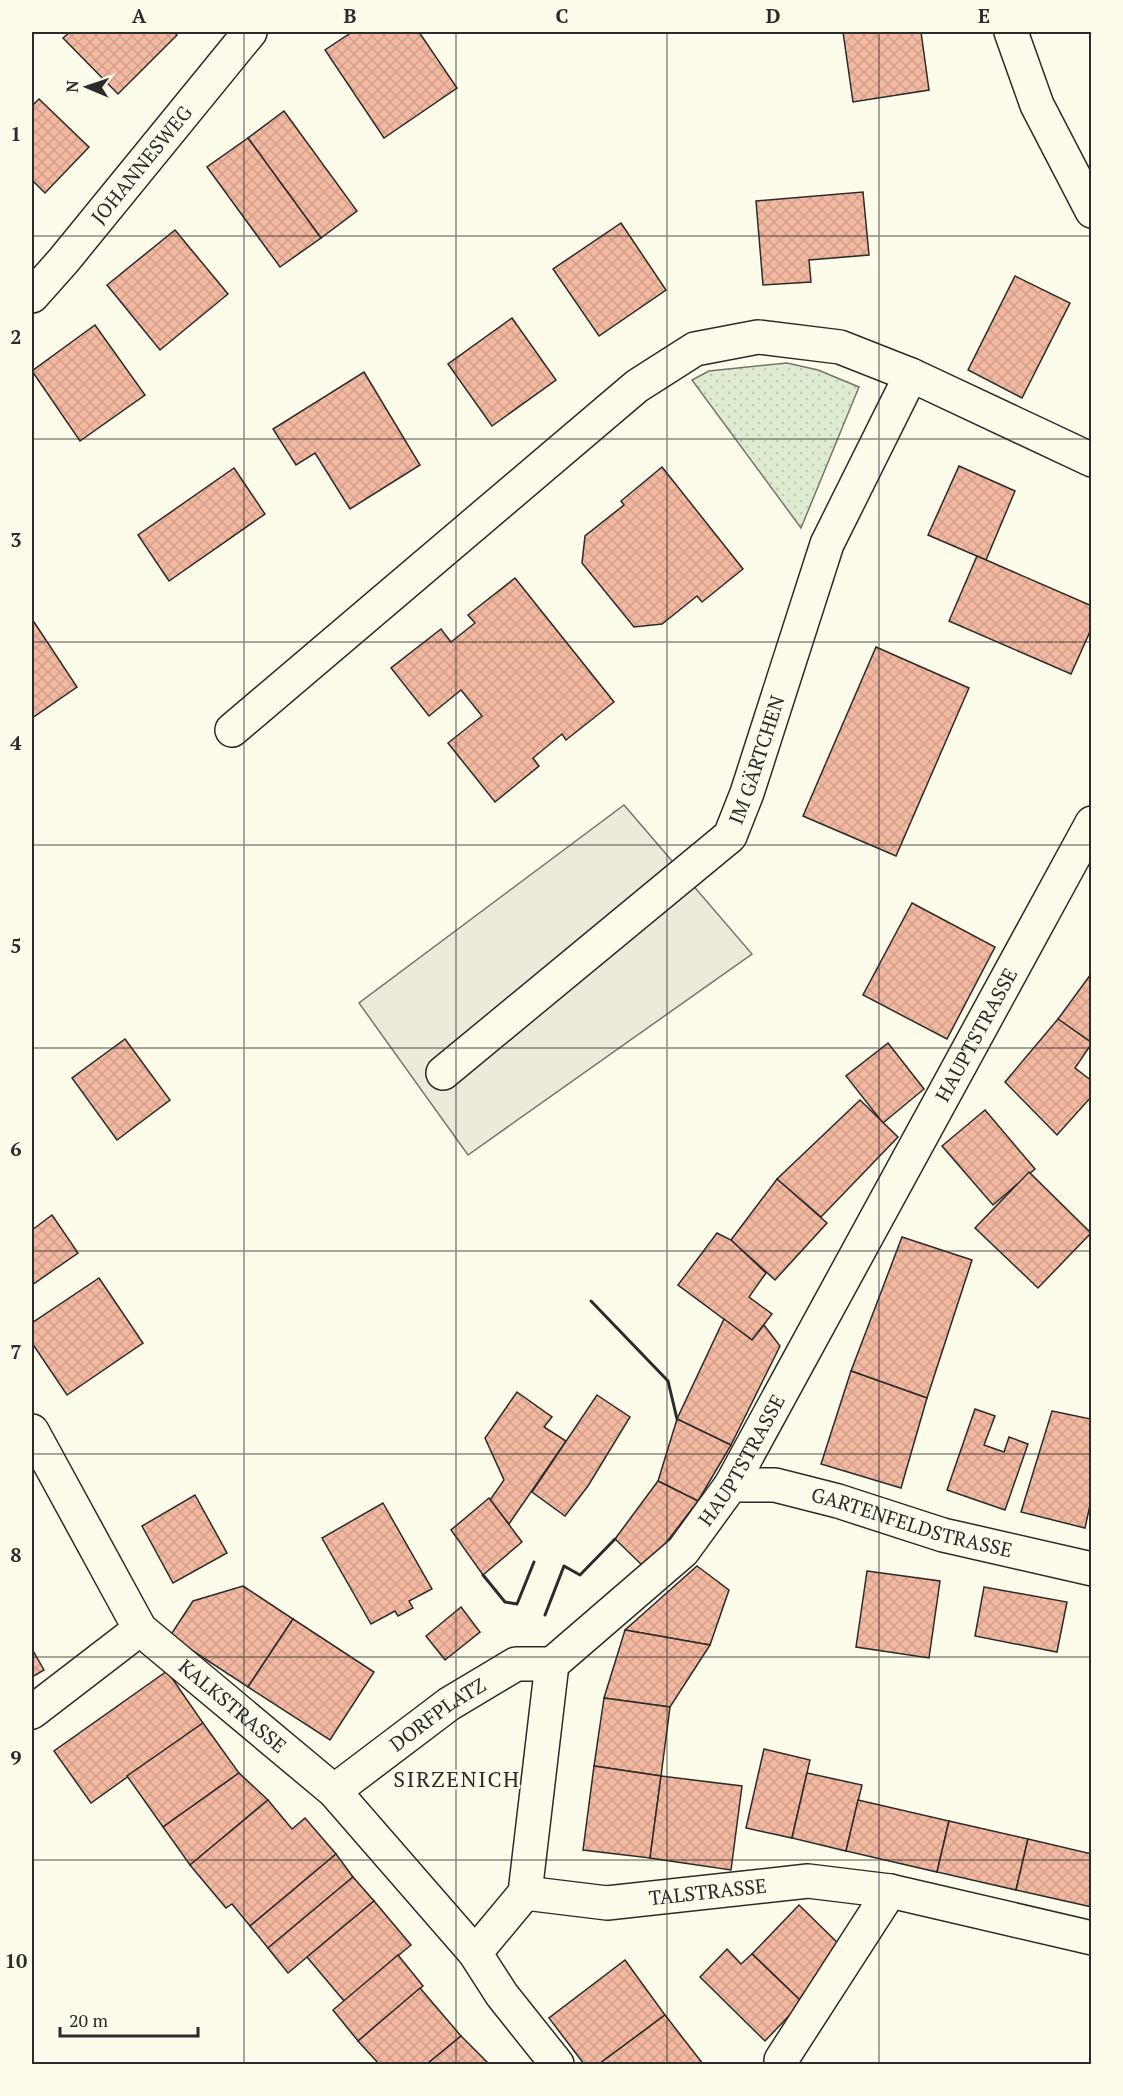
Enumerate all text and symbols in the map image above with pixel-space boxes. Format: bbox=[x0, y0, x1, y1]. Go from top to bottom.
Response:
text: A bbox=[132, 2, 147, 29]
text: B bbox=[344, 2, 357, 29]
text: C bbox=[555, 2, 569, 29]
text: D bbox=[766, 2, 780, 29]
text: E bbox=[978, 2, 990, 29]
north arrow bbox=[57, 57, 117, 117]
text: N bbox=[61, 80, 83, 93]
street label: JOHANNESWEG bbox=[85, 99, 198, 229]
text: 1 bbox=[10, 120, 22, 147]
text: 2 bbox=[10, 323, 22, 350]
text: 3 bbox=[10, 526, 22, 553]
street label: IM GÄRTCHEN bbox=[722, 692, 791, 828]
text: 4 bbox=[10, 729, 22, 756]
text: 5 bbox=[10, 932, 22, 959]
street label: HAUPTSTRASSE bbox=[929, 963, 1023, 1106]
text: 6 bbox=[10, 1135, 22, 1162]
text: 7 bbox=[10, 1338, 22, 1365]
street label: HAUPTSTRASSE bbox=[692, 1390, 791, 1531]
street label: GARTENFELDSTRASSE bbox=[809, 1481, 1015, 1563]
text: 8 bbox=[10, 1541, 22, 1568]
street label: KALKSTRASSE bbox=[173, 1653, 292, 1759]
street label: DORFPLATZ bbox=[384, 1671, 491, 1757]
text: 9 bbox=[10, 1744, 22, 1771]
district label: SIRZENICH bbox=[393, 1764, 521, 1793]
street label: TALSTRASSE bbox=[648, 1872, 768, 1911]
text: 10 bbox=[5, 1947, 27, 1974]
scale bar bbox=[60, 2000, 198, 2038]
text: 20 m bbox=[69, 2008, 109, 2032]

